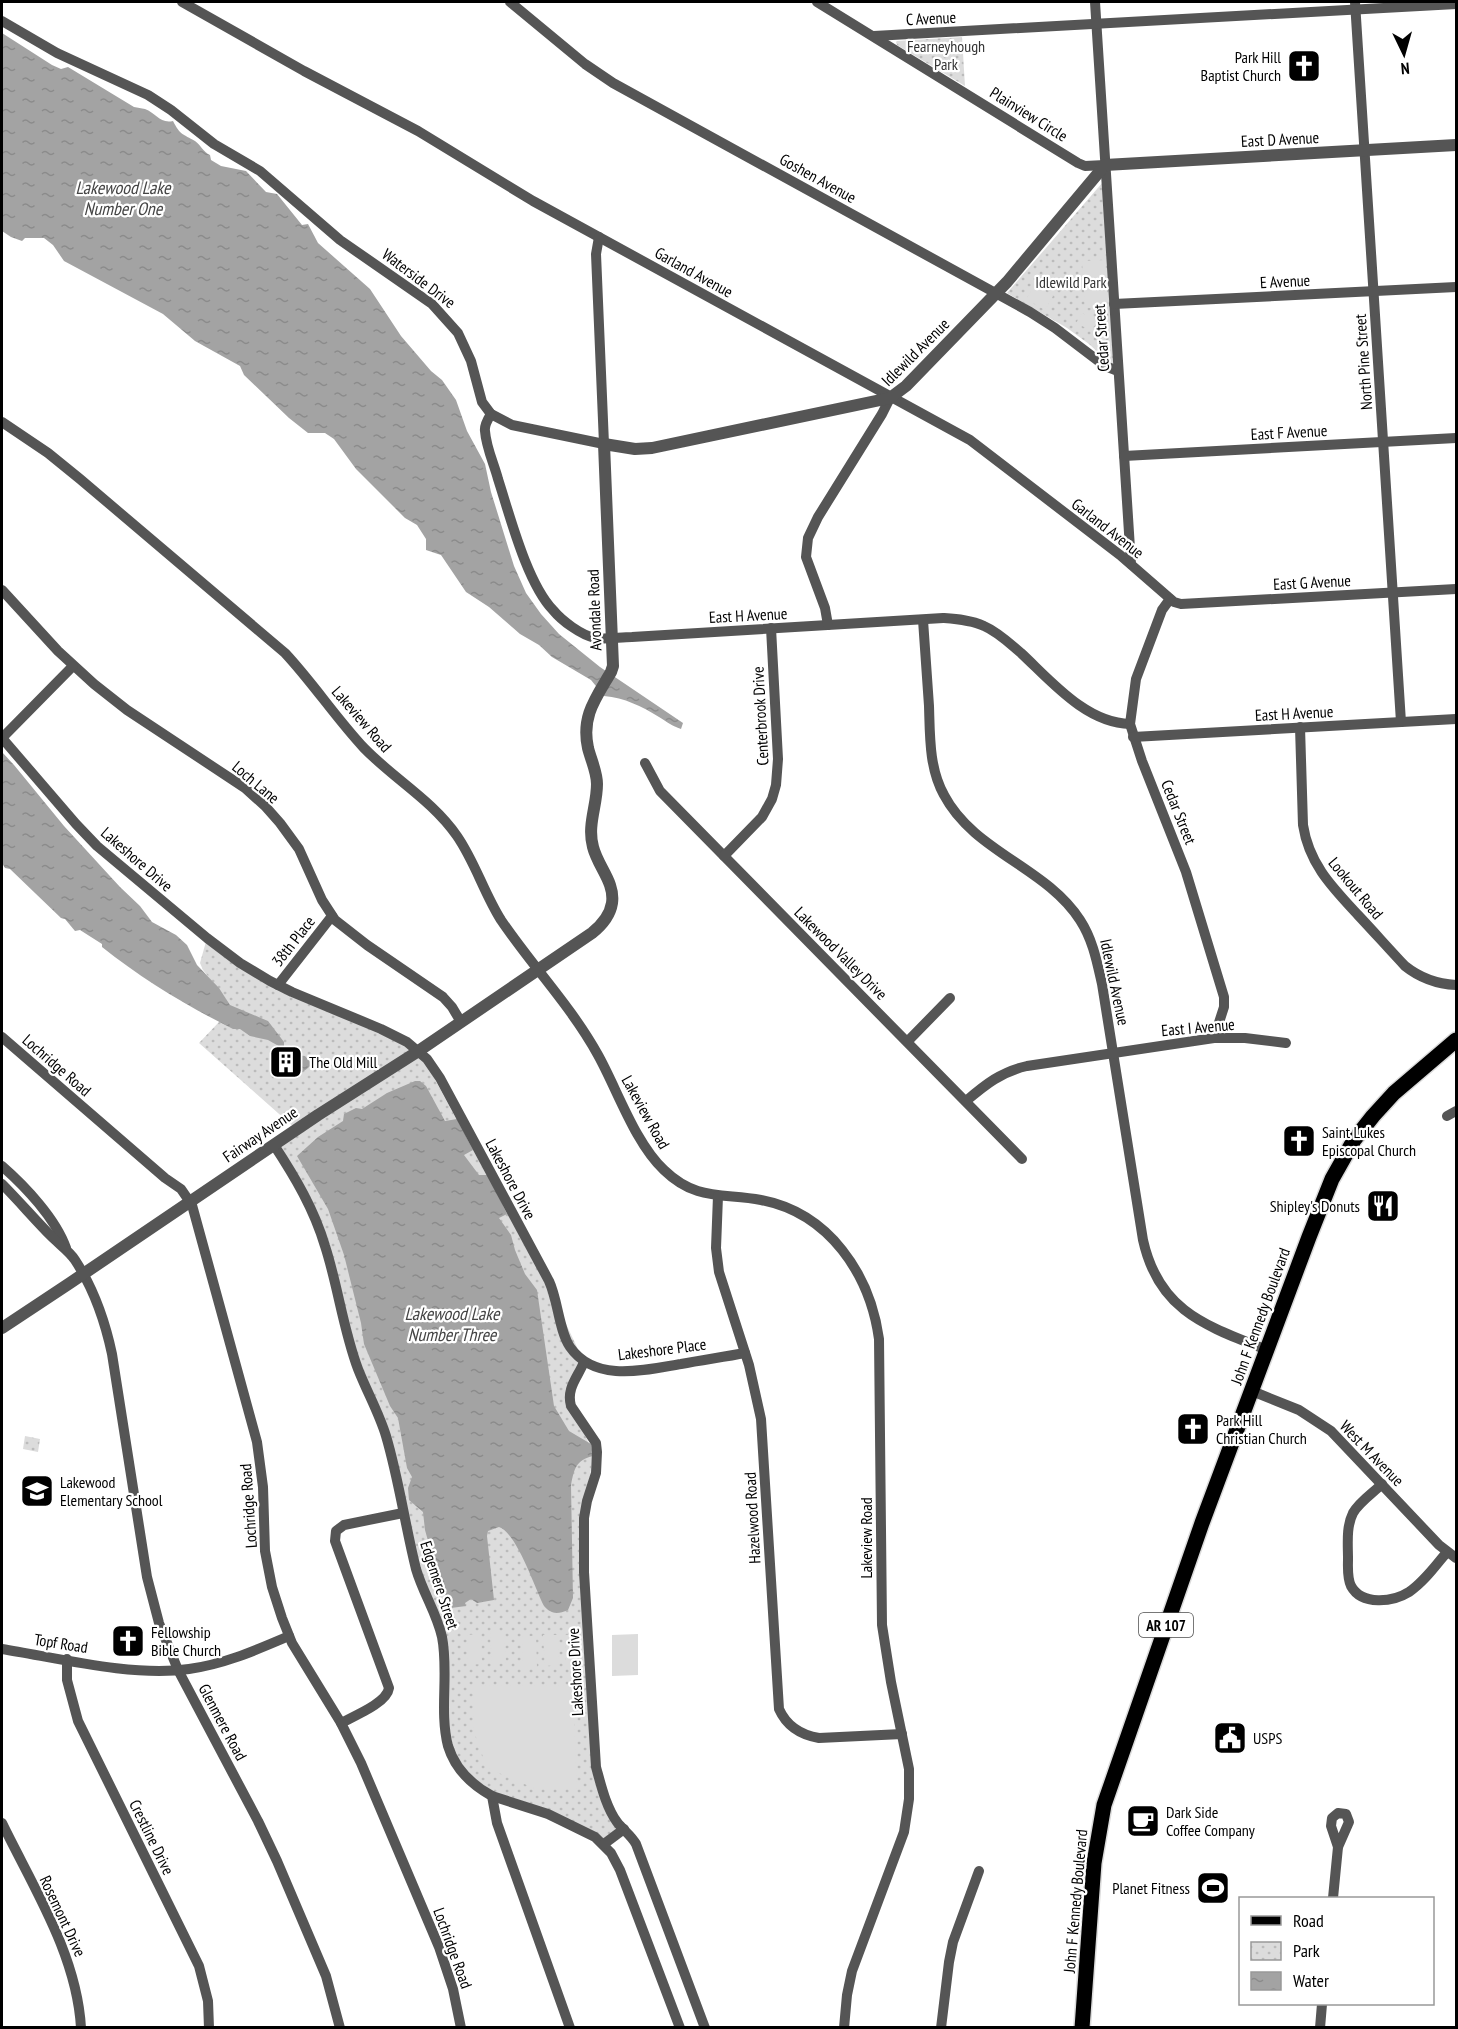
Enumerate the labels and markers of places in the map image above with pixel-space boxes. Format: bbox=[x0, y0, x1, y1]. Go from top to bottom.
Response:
place label: Park Hill Baptist Church bbox=[1201, 47, 1281, 85]
church icon: Park Hill Baptist Church bbox=[1286, 48, 1322, 84]
building icon: The Old Mill bbox=[268, 1044, 304, 1080]
place label: The Old Mill bbox=[309, 1052, 377, 1072]
place label: Saint Lukes Episcopal Church bbox=[1322, 1122, 1416, 1160]
church icon: Saint Lukes Episcopal Church bbox=[1281, 1123, 1317, 1159]
restaurant icon: Shipley's Donuts bbox=[1365, 1188, 1401, 1224]
place label: Shipley's Donuts bbox=[1270, 1196, 1360, 1216]
place label: Park Hill Christian Church bbox=[1216, 1410, 1307, 1448]
church icon: Park Hill Christian Church bbox=[1175, 1411, 1211, 1447]
place label: Lakewood Elementary School bbox=[60, 1472, 163, 1510]
school or university icon: Lakewood Elementary School bbox=[19, 1473, 55, 1509]
place label: Fellowship Bible Church bbox=[151, 1622, 221, 1660]
church icon: Fellowship Bible Church bbox=[110, 1623, 146, 1659]
public building icon: USPS bbox=[1212, 1720, 1248, 1756]
place label: USPS bbox=[1253, 1728, 1282, 1748]
place label: Dark Side Coffee Company bbox=[1166, 1802, 1255, 1840]
cafe icon: Dark Side Coffee Company bbox=[1125, 1803, 1161, 1839]
sports icon: Planet Fitness bbox=[1195, 1870, 1231, 1906]
place label: Planet Fitness bbox=[1112, 1878, 1190, 1898]

